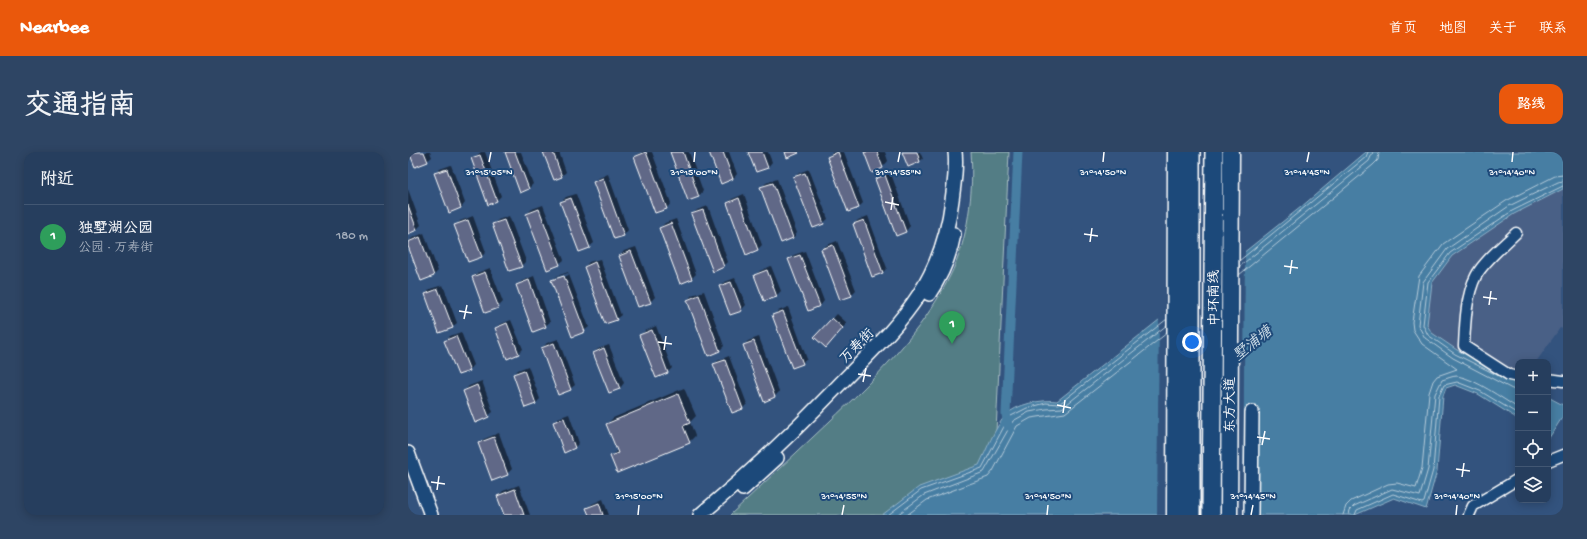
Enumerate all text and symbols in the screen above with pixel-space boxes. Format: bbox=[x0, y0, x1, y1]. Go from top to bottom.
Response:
text: Nearbee bbox=[20, 17, 89, 40]
text: 首页 bbox=[1389, 21, 1417, 38]
text: 地图 bbox=[1439, 21, 1467, 38]
text: 关于 bbox=[1489, 21, 1517, 38]
text: 联系 bbox=[1539, 21, 1567, 38]
button: 路线 bbox=[1499, 84, 1563, 124]
text: 交通指南 bbox=[24, 91, 136, 124]
text: 31°15'05"N bbox=[464, 167, 513, 179]
text: 31°15'00"N bbox=[669, 167, 718, 179]
text: 31°14'55"N bbox=[874, 167, 922, 179]
text: 31°14'50"N bbox=[1079, 167, 1127, 179]
text: 31°14'45"N bbox=[1283, 167, 1330, 179]
text: 31°14'40"N bbox=[1488, 167, 1536, 179]
text: 附近 bbox=[40, 171, 74, 191]
text: 独墅湖公园 bbox=[78, 220, 153, 238]
text: 1 bbox=[50, 229, 56, 244]
text: 180 m bbox=[336, 229, 368, 244]
text: 公园 · 万寿街 bbox=[78, 241, 153, 256]
street label: 中环南线 bbox=[1206, 270, 1224, 326]
pin: 1 bbox=[939, 311, 965, 344]
water label: 墅浦塘 bbox=[1229, 321, 1278, 366]
street label: 万寿街 bbox=[836, 325, 879, 368]
your location bbox=[1182, 332, 1202, 352]
map controls bbox=[1515, 359, 1551, 503]
button: + bbox=[1515, 359, 1551, 395]
street label: 东方大道 bbox=[1223, 377, 1240, 433]
button: − bbox=[1515, 395, 1551, 431]
button: locate bbox=[1515, 431, 1551, 467]
button: layers bbox=[1515, 467, 1551, 503]
text: 31°15'00"N bbox=[614, 491, 663, 503]
text: 31°14'55"N bbox=[820, 491, 868, 503]
text: 31°14'50"N bbox=[1024, 491, 1072, 503]
text: 31°14'45"N bbox=[1229, 491, 1276, 503]
text: 31°14'40"N bbox=[1433, 491, 1481, 503]

